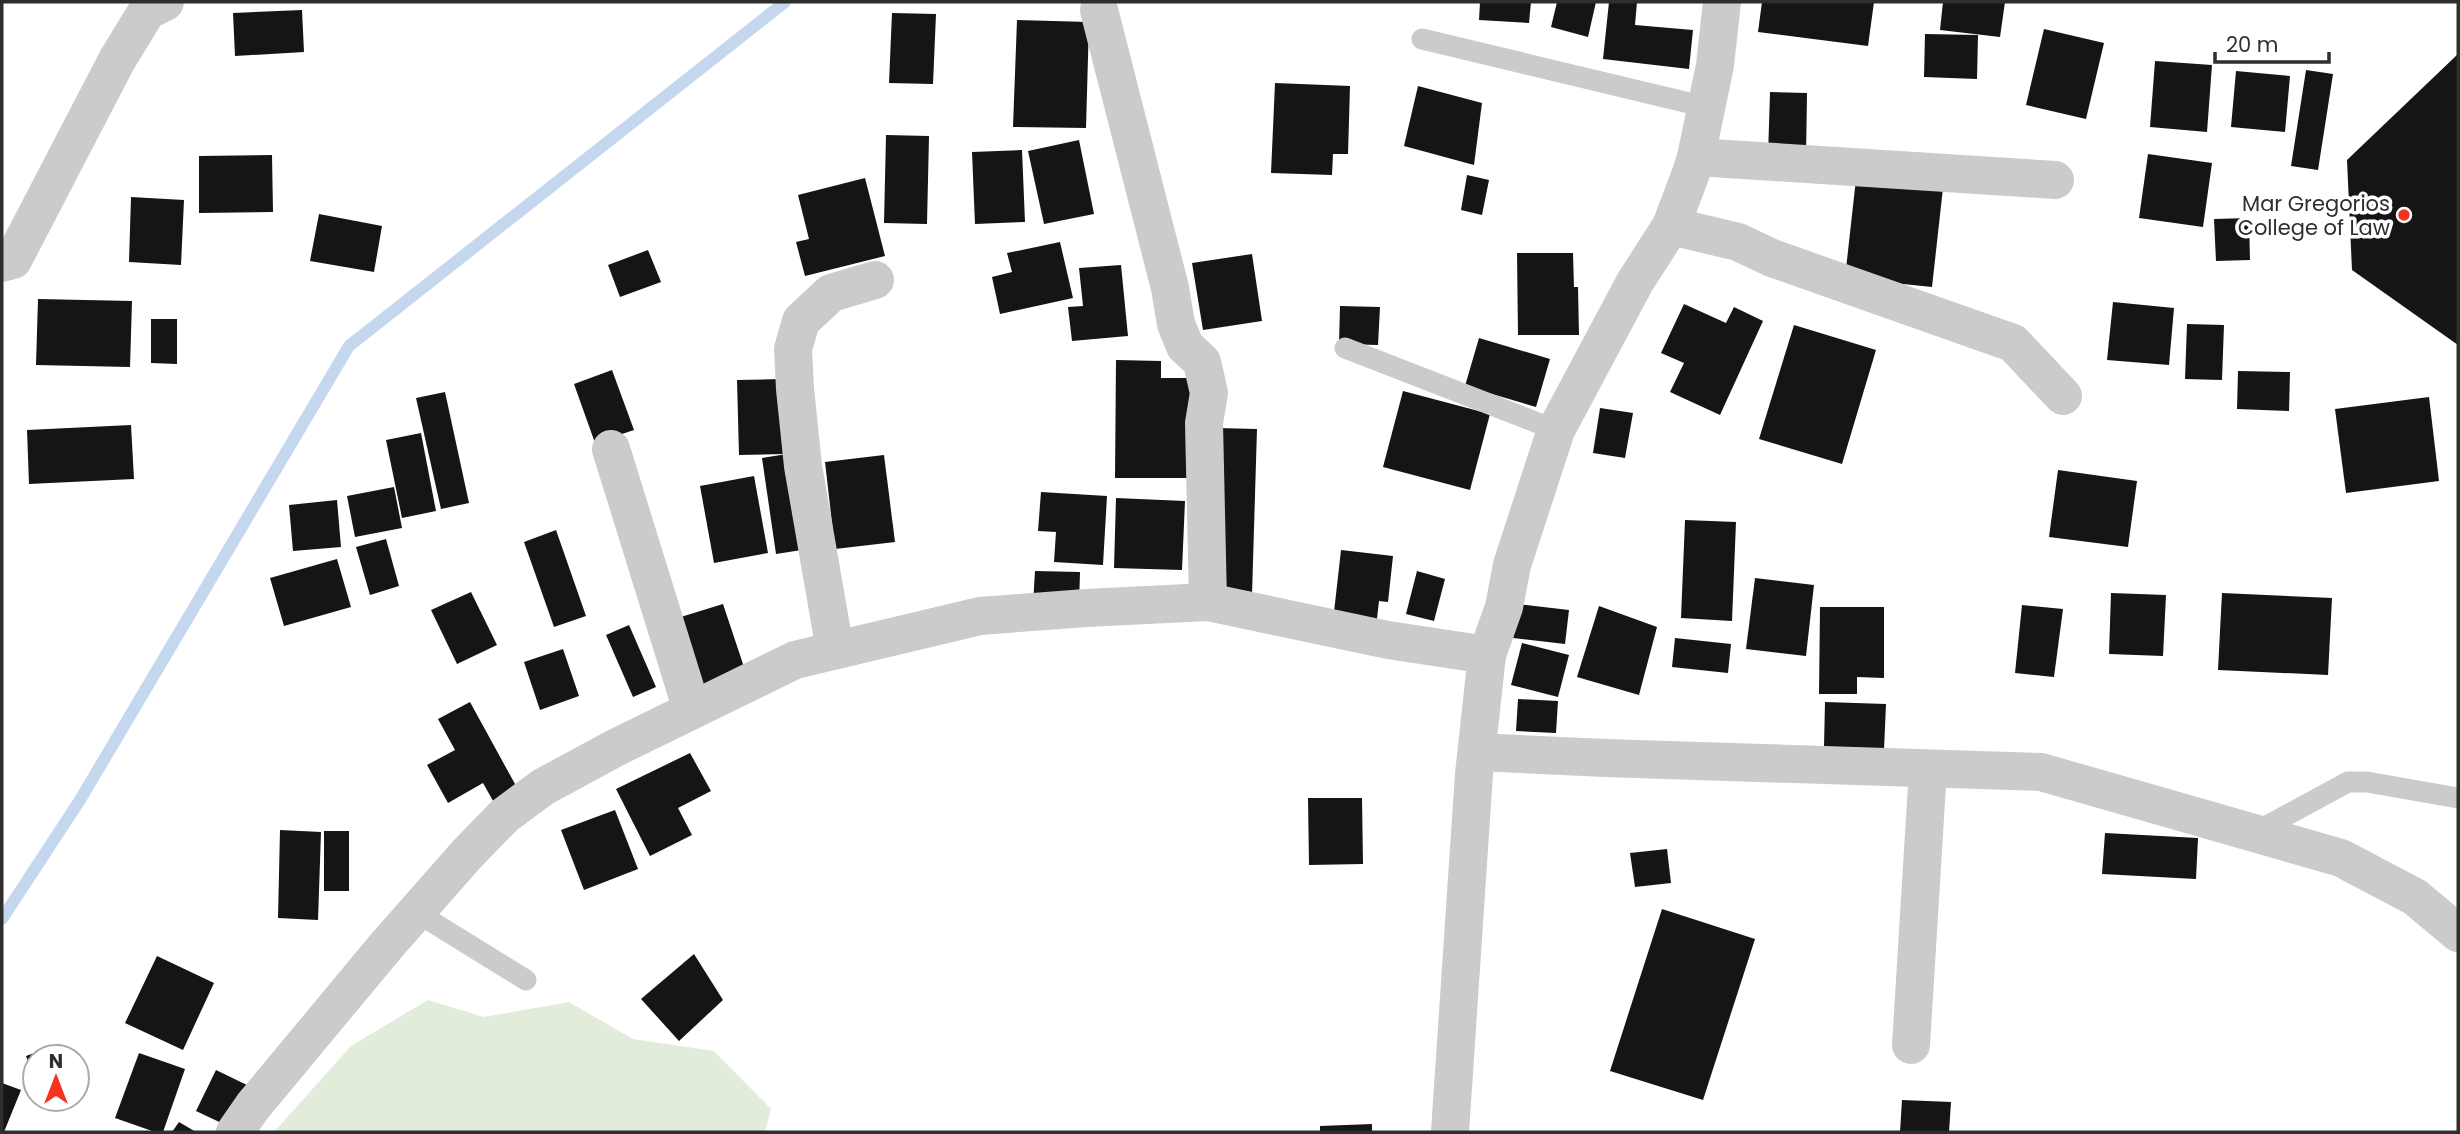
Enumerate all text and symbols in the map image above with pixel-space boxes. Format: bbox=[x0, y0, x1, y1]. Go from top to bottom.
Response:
scale bar bbox=[2215, 21, 2329, 65]
text: 20 m bbox=[2226, 30, 2279, 59]
place label: Mar Gregorios College of Law bbox=[2238, 189, 2390, 242]
marker: Mar Gregorios College of Law bbox=[2396, 207, 2412, 223]
north arrow bbox=[21, 1043, 91, 1113]
text: N bbox=[49, 1048, 63, 1075]

